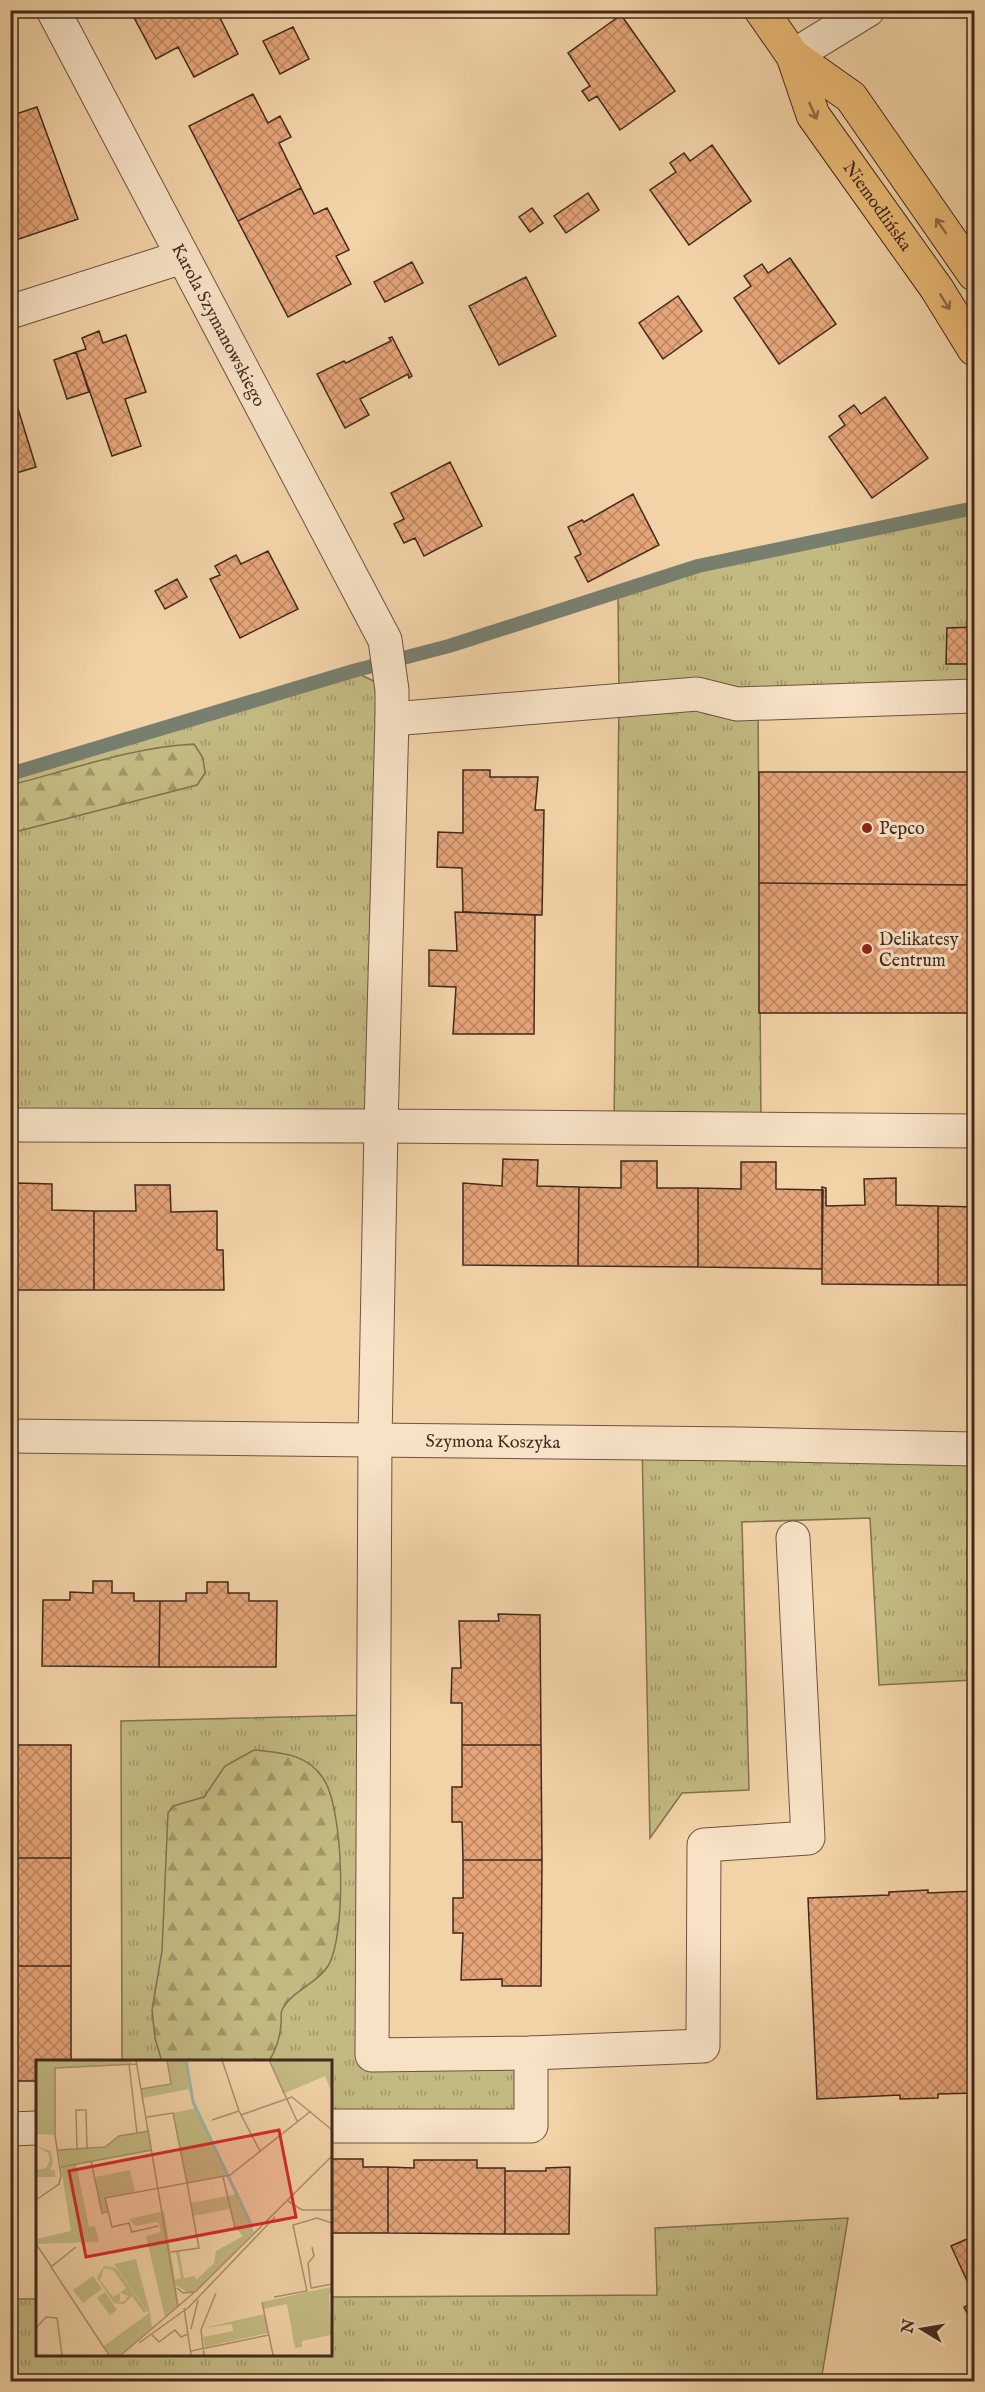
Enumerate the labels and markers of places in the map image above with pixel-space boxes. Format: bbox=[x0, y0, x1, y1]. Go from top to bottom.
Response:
place label: Pepco bbox=[879, 818, 925, 841]
marker: Pepco bbox=[860, 821, 874, 835]
place label: Delikatesy Centrum bbox=[879, 929, 959, 973]
marker: Delikatesy Centrum bbox=[860, 942, 874, 956]

